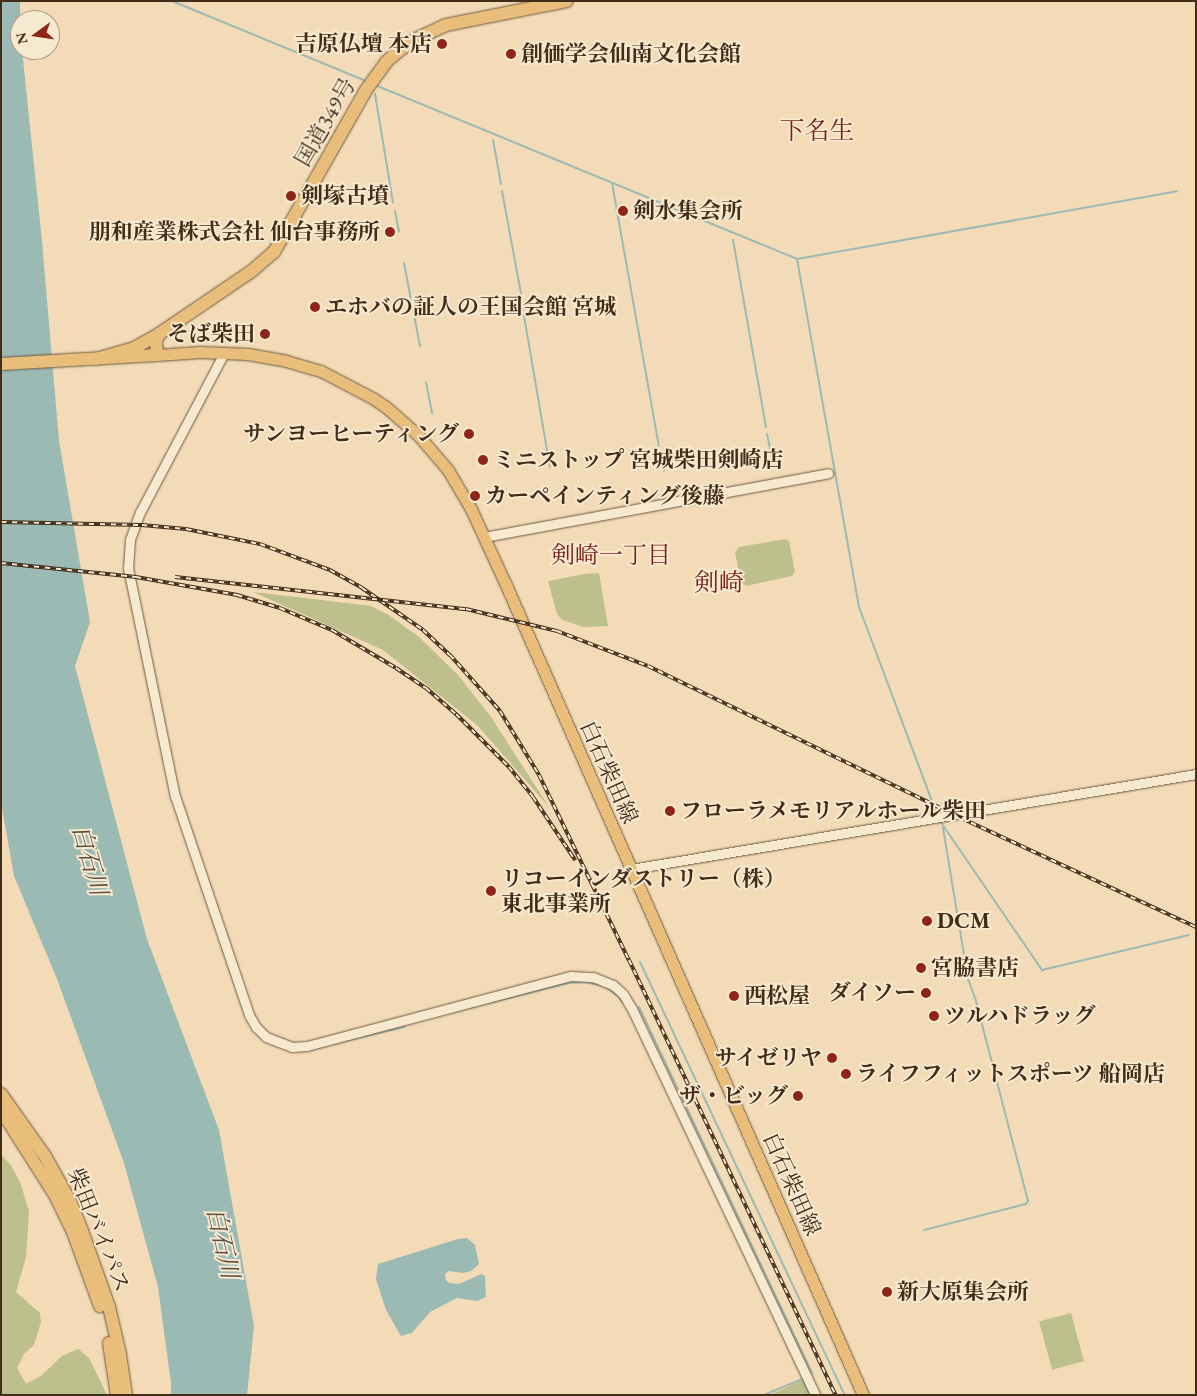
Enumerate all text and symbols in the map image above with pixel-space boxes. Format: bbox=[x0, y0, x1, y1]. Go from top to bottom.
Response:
north arrow bbox=[10, 10, 60, 60]
text: N bbox=[11, 31, 32, 46]
place label: 吉原仏壇 本店 bbox=[295, 31, 432, 57]
marker: 吉原仏壇 本店 bbox=[436, 38, 448, 50]
place label: 創価学会仙南文化会館 bbox=[521, 41, 741, 67]
marker: 創価学会仙南文化会館 bbox=[505, 48, 517, 60]
street label: 国道349号 bbox=[289, 73, 361, 171]
district label: 下名生 bbox=[780, 115, 854, 145]
place label: 剣塚古墳 bbox=[301, 183, 389, 209]
marker: 剣塚古墳 bbox=[285, 190, 297, 202]
place label: 剣水集会所 bbox=[633, 198, 743, 224]
marker: 剣水集会所 bbox=[617, 205, 629, 217]
place label: 朋和産業株式会社 仙台事務所 bbox=[89, 219, 380, 245]
marker: 朋和産業株式会社 仙台事務所 bbox=[384, 226, 396, 238]
place label: エホバの証人の王国会館 宮城 bbox=[325, 294, 616, 320]
marker: エホバの証人の王国会館 宮城 bbox=[309, 301, 321, 313]
place label: そば柴田 bbox=[167, 321, 255, 347]
marker: そば柴田 bbox=[259, 328, 271, 340]
place label: サンヨーヒーティング bbox=[240, 421, 459, 447]
marker: サンヨーヒーティング bbox=[463, 428, 475, 440]
place label: ミニストップ 宮城柴田剣崎店 bbox=[493, 447, 784, 473]
marker: ミニストップ 宮城柴田剣崎店 bbox=[477, 454, 489, 466]
place label: カーペインティング後藤 bbox=[485, 483, 727, 509]
marker: カーペインティング後藤 bbox=[469, 490, 481, 502]
district label: 剣崎一丁目 bbox=[551, 541, 671, 569]
district label: 剣崎 bbox=[694, 567, 744, 597]
street label: 白石柴田線 bbox=[575, 716, 643, 828]
place label: フローラメモリアルホール柴田 bbox=[680, 798, 988, 824]
marker: フローラメモリアルホール柴田 bbox=[664, 805, 676, 817]
water label: 白石川 bbox=[66, 821, 114, 899]
place label: リコーインダストリー（株） 東北事業所 bbox=[501, 865, 787, 916]
marker: リコーインダストリー（株） 東北事業所 bbox=[485, 885, 497, 897]
place label: DCM bbox=[937, 908, 990, 934]
marker: DCM bbox=[921, 915, 933, 927]
place label: 宮脇書店 bbox=[931, 955, 1019, 981]
marker: 宮脇書店 bbox=[915, 962, 927, 974]
place label: ダイソー bbox=[828, 980, 916, 1006]
place label: 西松屋 bbox=[744, 983, 810, 1009]
marker: ダイソー bbox=[920, 987, 932, 999]
marker: 西松屋 bbox=[728, 990, 740, 1002]
place label: ツルハドラッグ bbox=[944, 1003, 1098, 1029]
marker: ツルハドラッグ bbox=[928, 1010, 940, 1022]
place label: サイゼリヤ bbox=[712, 1045, 822, 1071]
marker: サイゼリヤ bbox=[826, 1052, 838, 1064]
place label: ライフフィットスポーツ 船岡店 bbox=[856, 1061, 1169, 1087]
marker: ライフフィットスポーツ 船岡店 bbox=[840, 1068, 852, 1080]
place label: ザ・ビッグ bbox=[678, 1083, 788, 1109]
marker: ザ・ビッグ bbox=[792, 1090, 804, 1102]
street label: 白石柴田線 bbox=[758, 1128, 826, 1240]
street label: 柴田バイパス bbox=[62, 1164, 136, 1296]
water label: 白石川 bbox=[201, 1205, 245, 1281]
place label: 新大原集会所 bbox=[897, 1279, 1029, 1305]
marker: 新大原集会所 bbox=[881, 1286, 893, 1298]

